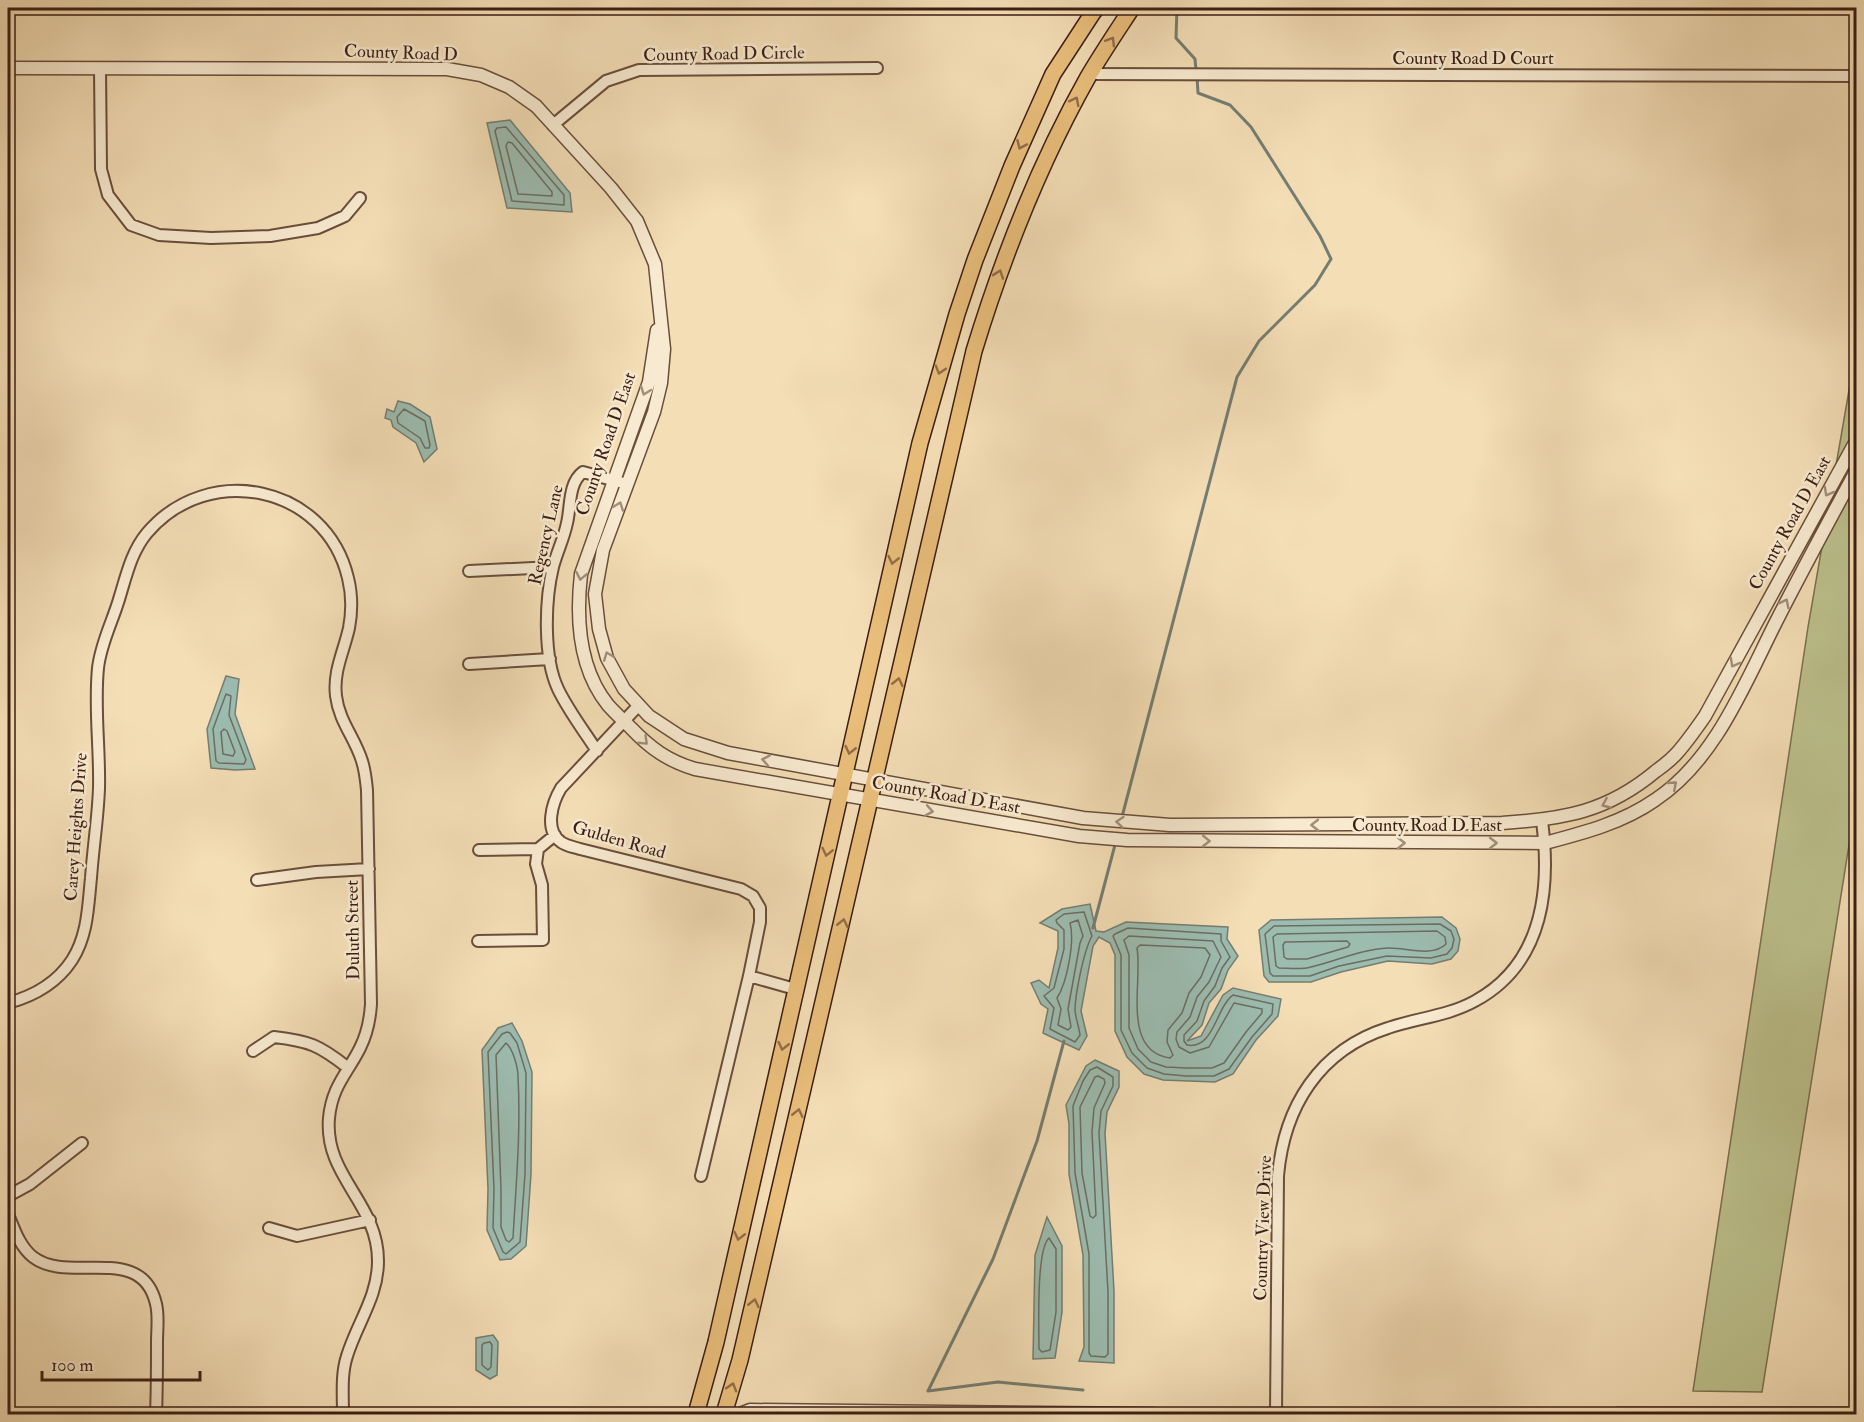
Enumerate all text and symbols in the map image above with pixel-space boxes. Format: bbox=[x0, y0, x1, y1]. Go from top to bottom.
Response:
one-way arrow bbox=[1104, 37, 1115, 48]
street label: County Road D bbox=[344, 40, 458, 66]
street label: County Road D Circle bbox=[643, 41, 805, 67]
street label: County Road D Court bbox=[1392, 47, 1554, 70]
one-way arrow bbox=[1068, 97, 1079, 107]
one-way arrow bbox=[1016, 139, 1028, 150]
one-way arrow bbox=[992, 269, 1005, 280]
one-way arrow bbox=[935, 364, 947, 375]
street label: County Road D East bbox=[571, 369, 641, 519]
one-way arrow bbox=[640, 386, 653, 396]
street label: County Road D East bbox=[1744, 452, 1837, 594]
street label: Regency Lane bbox=[523, 482, 569, 587]
one-way arrow bbox=[1824, 486, 1835, 496]
one-way arrow bbox=[612, 501, 625, 512]
one-way arrow bbox=[888, 554, 901, 564]
one-way arrow bbox=[575, 570, 588, 580]
one-way arrow bbox=[1778, 598, 1790, 609]
one-way arrow bbox=[603, 651, 615, 662]
one-way arrow bbox=[1730, 657, 1741, 667]
one-way arrow bbox=[891, 677, 904, 687]
one-way arrow bbox=[637, 734, 647, 745]
one-way arrow bbox=[844, 744, 857, 754]
street label: Carey Heights Drive bbox=[59, 752, 93, 902]
one-way arrow bbox=[762, 754, 772, 767]
street label: County Road D East bbox=[870, 771, 1022, 819]
one-way arrow bbox=[1666, 782, 1677, 793]
one-way arrow bbox=[1602, 796, 1613, 808]
one-way arrow bbox=[924, 804, 934, 816]
street label: County Road D East bbox=[1352, 814, 1502, 837]
street label: Gulden Road bbox=[570, 816, 668, 864]
one-way arrow bbox=[1116, 816, 1125, 829]
one-way arrow bbox=[1311, 819, 1320, 831]
one-way arrow bbox=[1201, 835, 1210, 847]
one-way arrow bbox=[1396, 836, 1405, 849]
one-way arrow bbox=[1488, 837, 1497, 849]
one-way arrow bbox=[821, 847, 834, 857]
street label: Duluth Street bbox=[341, 880, 365, 980]
one-way arrow bbox=[835, 919, 848, 929]
one-way arrow bbox=[777, 1041, 790, 1051]
one-way arrow bbox=[791, 1109, 804, 1119]
street label: Country View Drive bbox=[1249, 1154, 1277, 1301]
one-way arrow bbox=[734, 1231, 747, 1241]
one-way arrow bbox=[746, 1298, 759, 1308]
scale bar bbox=[42, 1344, 200, 1382]
text: 100 m bbox=[51, 1354, 94, 1377]
one-way arrow bbox=[725, 1382, 737, 1393]

